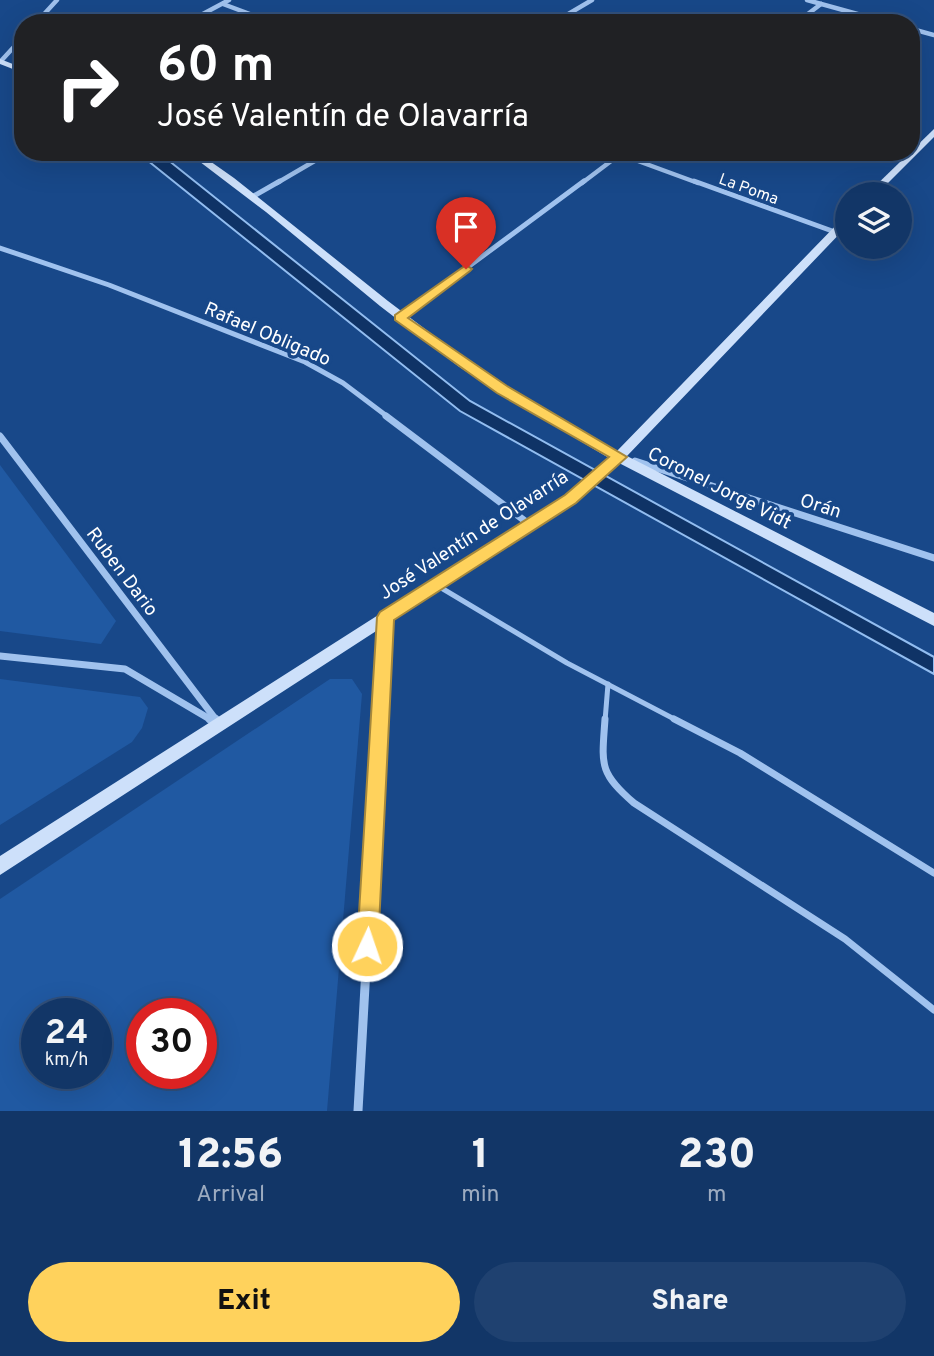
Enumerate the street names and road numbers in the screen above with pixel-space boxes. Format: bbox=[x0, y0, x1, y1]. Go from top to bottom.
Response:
street label: La Poma bbox=[716, 170, 781, 210]
street label: Rafael Obligado bbox=[200, 297, 334, 372]
street label: Coronel Jorge Vidt bbox=[643, 442, 795, 535]
street label: José Valentín de Olavarría bbox=[375, 466, 573, 606]
street label: Orán bbox=[797, 489, 844, 525]
street label: Ruben Dario bbox=[80, 523, 163, 621]

